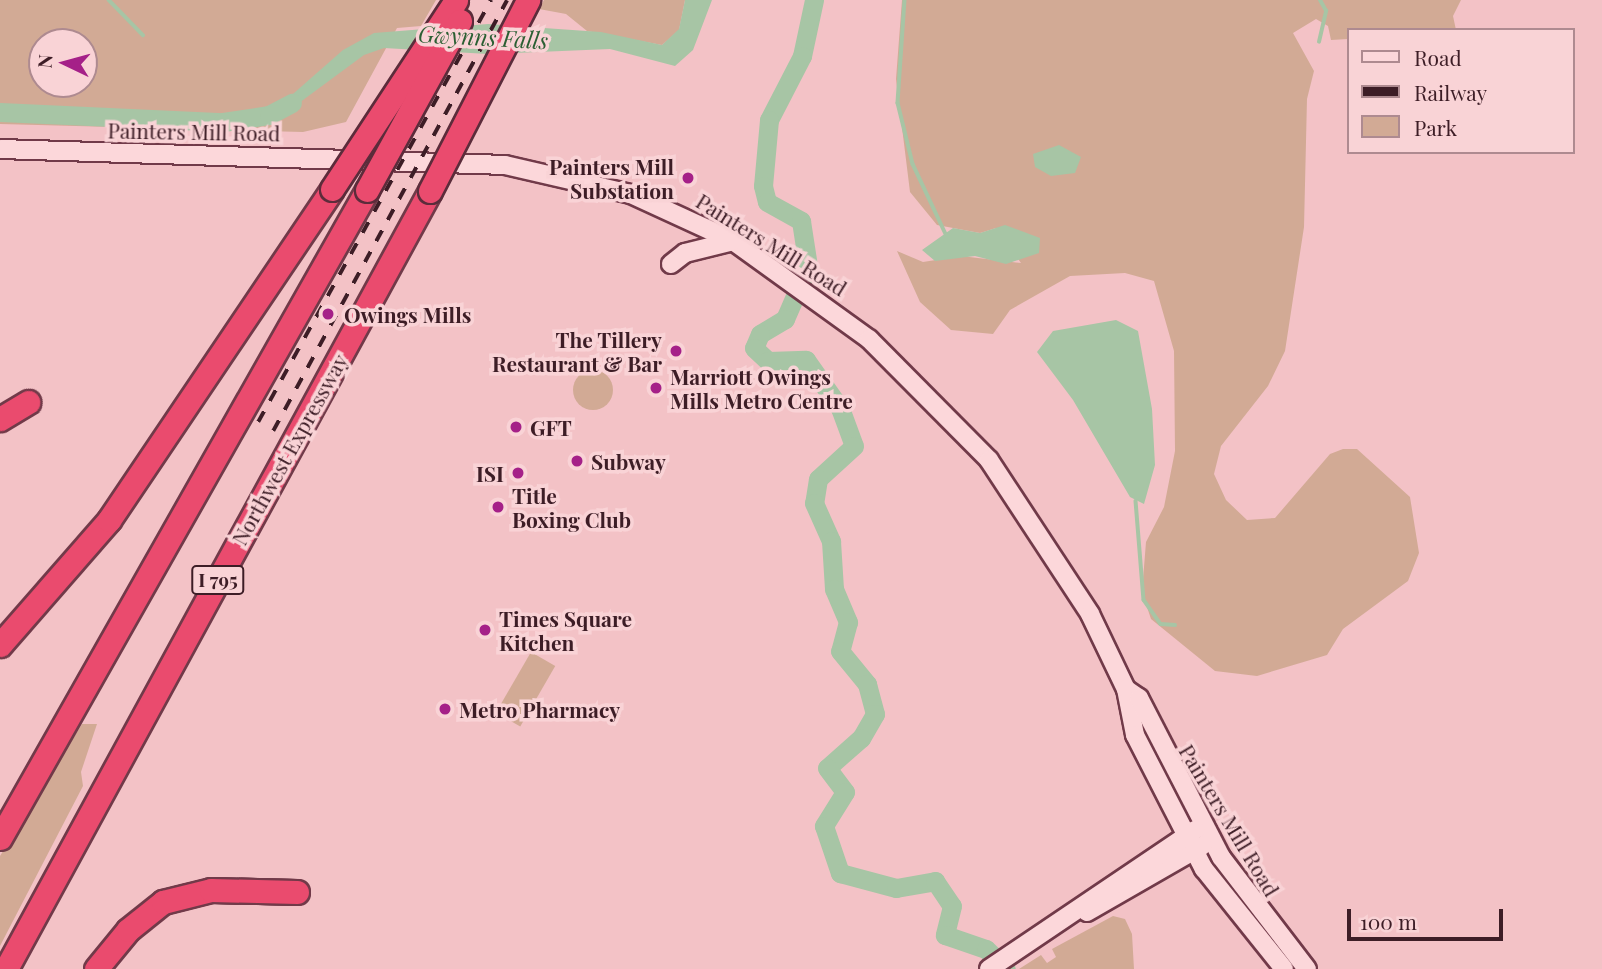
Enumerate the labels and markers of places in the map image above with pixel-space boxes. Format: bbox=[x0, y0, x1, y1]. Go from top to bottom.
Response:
place label: Painters Mill Substation bbox=[549, 153, 674, 203]
marker: Painters Mill Substation bbox=[680, 170, 696, 186]
place label: Owings Mills bbox=[344, 301, 471, 327]
marker: Owings Mills bbox=[318, 304, 338, 324]
place label: The Tillery Restaurant & Bar bbox=[492, 326, 662, 376]
marker: The Tillery Restaurant & Bar bbox=[668, 343, 684, 359]
place label: Marriott Owings Mills Metro Centre bbox=[670, 363, 853, 413]
marker: Marriott Owings Mills Metro Centre bbox=[648, 380, 664, 396]
place label: GFT bbox=[530, 414, 572, 440]
marker: GFT bbox=[508, 419, 524, 435]
place label: Subway bbox=[591, 448, 666, 474]
marker: Subway bbox=[569, 453, 585, 469]
place label: ISI bbox=[476, 460, 504, 486]
marker: ISI bbox=[510, 465, 526, 481]
place label: Title Boxing Club bbox=[512, 482, 631, 532]
marker: Title Boxing Club bbox=[490, 499, 506, 515]
place label: Times Square Kitchen bbox=[499, 605, 632, 655]
marker: Times Square Kitchen bbox=[477, 622, 493, 638]
place label: Metro Pharmacy bbox=[459, 696, 620, 722]
marker: Metro Pharmacy bbox=[437, 701, 453, 717]

